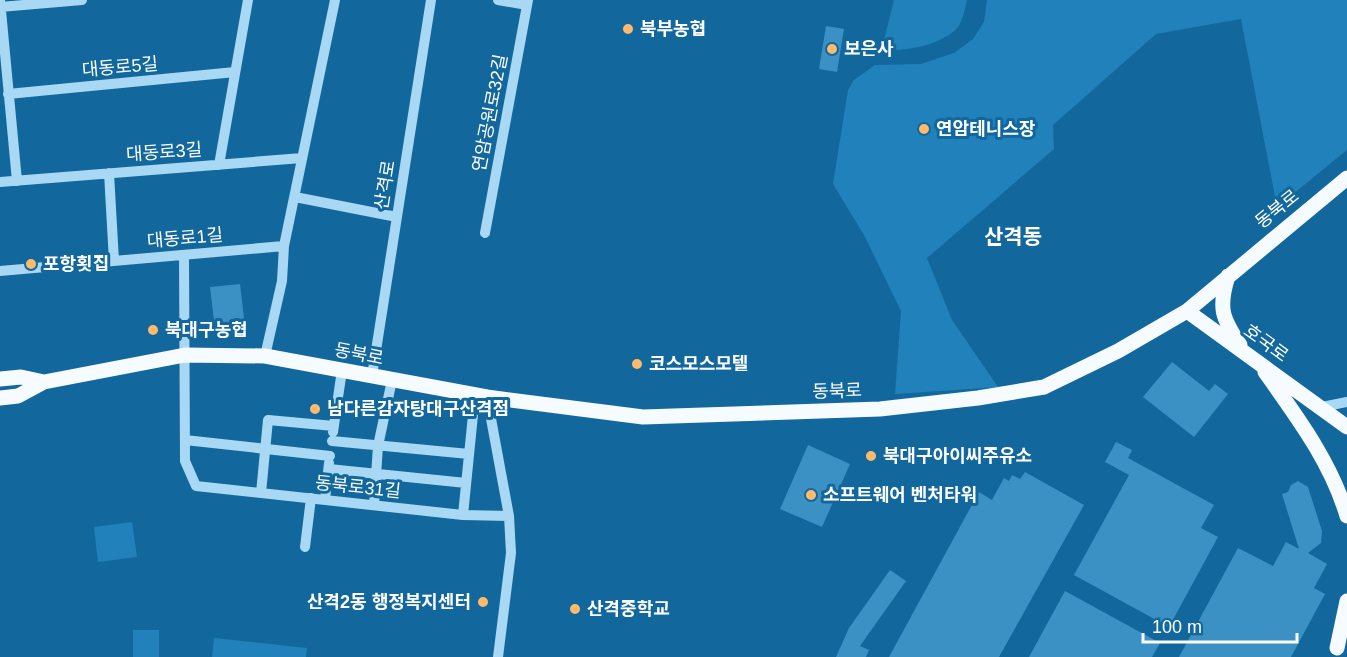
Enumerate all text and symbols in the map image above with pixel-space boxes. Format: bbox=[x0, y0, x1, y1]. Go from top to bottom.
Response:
place label: 북부농협 bbox=[640, 19, 706, 39]
marker: 북부농협 bbox=[621, 22, 635, 36]
place label: 보은사 bbox=[844, 39, 894, 59]
marker: 보은사 bbox=[825, 42, 839, 56]
street label: 연암공원로32길 bbox=[469, 52, 511, 174]
street label: 대동로5길 bbox=[81, 54, 159, 80]
place label: 연암테니스장 bbox=[936, 119, 1036, 139]
marker: 연암테니스장 bbox=[917, 122, 931, 136]
street label: 대동로3길 bbox=[125, 139, 203, 165]
street label: 산격로 bbox=[371, 159, 399, 211]
street label: 동북로 bbox=[1251, 186, 1303, 232]
street label: 대동로1길 bbox=[146, 225, 224, 251]
district label: 산격동 bbox=[984, 225, 1042, 248]
place label: 포항횟집 bbox=[43, 254, 109, 274]
marker: 포항횟집 bbox=[24, 257, 38, 271]
place label: 북대구농협 bbox=[165, 320, 248, 340]
street label: 호국로 bbox=[1240, 320, 1292, 366]
marker: 북대구농협 bbox=[146, 323, 160, 337]
street label: 동북로 bbox=[333, 339, 385, 369]
place label: 코스모스모텔 bbox=[649, 354, 748, 374]
marker: 코스모스모텔 bbox=[630, 357, 644, 371]
street label: 동북로 bbox=[812, 380, 862, 402]
place label: 남다른감자탕대구산격점 bbox=[327, 399, 509, 419]
marker: 남다른감자탕대구산격점 bbox=[308, 402, 322, 416]
place label: 북대구아이씨주유소 bbox=[883, 446, 1032, 466]
marker: 북대구아이씨주유소 bbox=[864, 449, 878, 463]
street label: 동북로31길 bbox=[314, 473, 402, 501]
place label: 소프트웨어 벤처타워 bbox=[823, 485, 977, 505]
marker: 소프트웨어 벤처타워 bbox=[804, 488, 818, 502]
place label: 산격2동 행정복지센터 bbox=[307, 592, 471, 612]
marker: 산격2동 행정복지센터 bbox=[476, 595, 490, 609]
place label: 산격중학교 bbox=[587, 599, 670, 619]
marker: 산격중학교 bbox=[568, 602, 582, 616]
scale bar bbox=[1143, 606, 1298, 644]
text: 100 m bbox=[1152, 617, 1202, 637]

